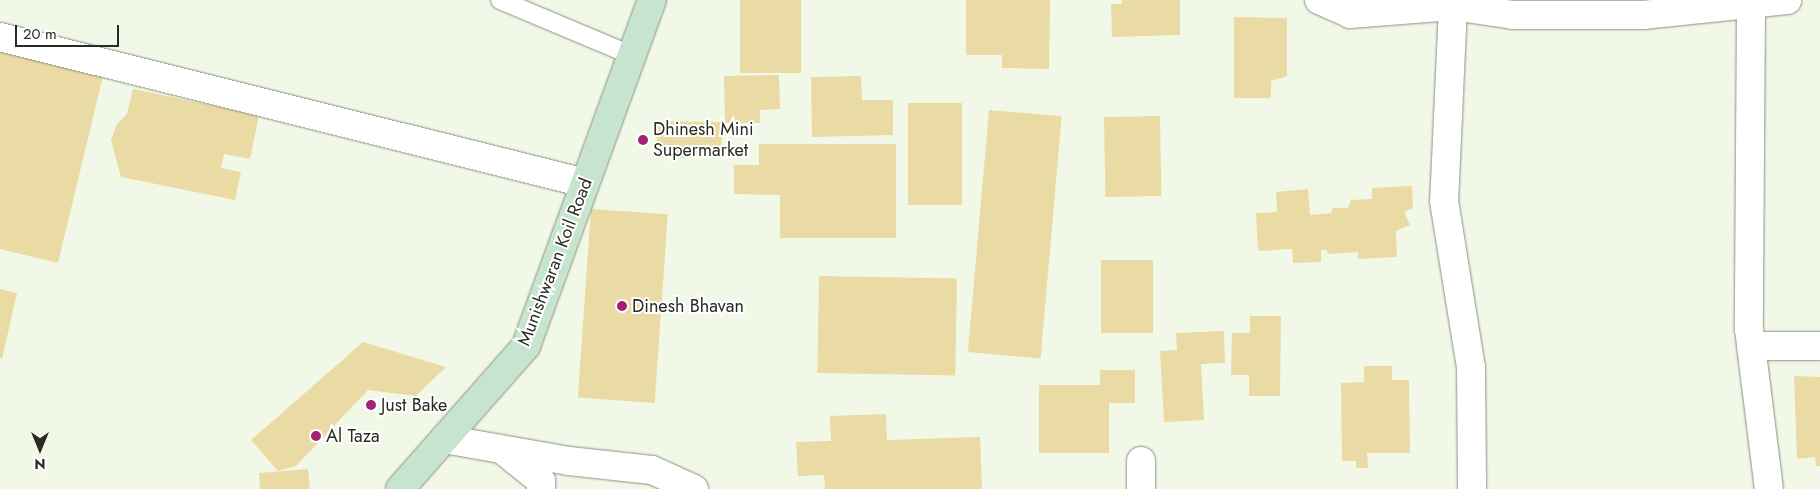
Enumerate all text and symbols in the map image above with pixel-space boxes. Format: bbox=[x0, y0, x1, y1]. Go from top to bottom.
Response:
scale bar bbox=[18, 15, 121, 47]
text: 20 m bbox=[23, 23, 57, 45]
place label: Dhinesh Mini Supermarket bbox=[653, 119, 754, 162]
marker: Dhinesh Mini Supermarket bbox=[637, 134, 649, 146]
street label: Munishwaran Koil Road bbox=[513, 175, 597, 349]
place label: Dinesh Bhavan bbox=[632, 295, 744, 317]
marker: Dinesh Bhavan bbox=[616, 300, 628, 312]
place label: Just Bake bbox=[381, 394, 447, 416]
marker: Just Bake bbox=[365, 399, 377, 411]
north arrow bbox=[15, 424, 65, 474]
place label: Al Taza bbox=[326, 425, 380, 447]
marker: Al Taza bbox=[310, 430, 322, 442]
text: N bbox=[34, 454, 46, 474]

